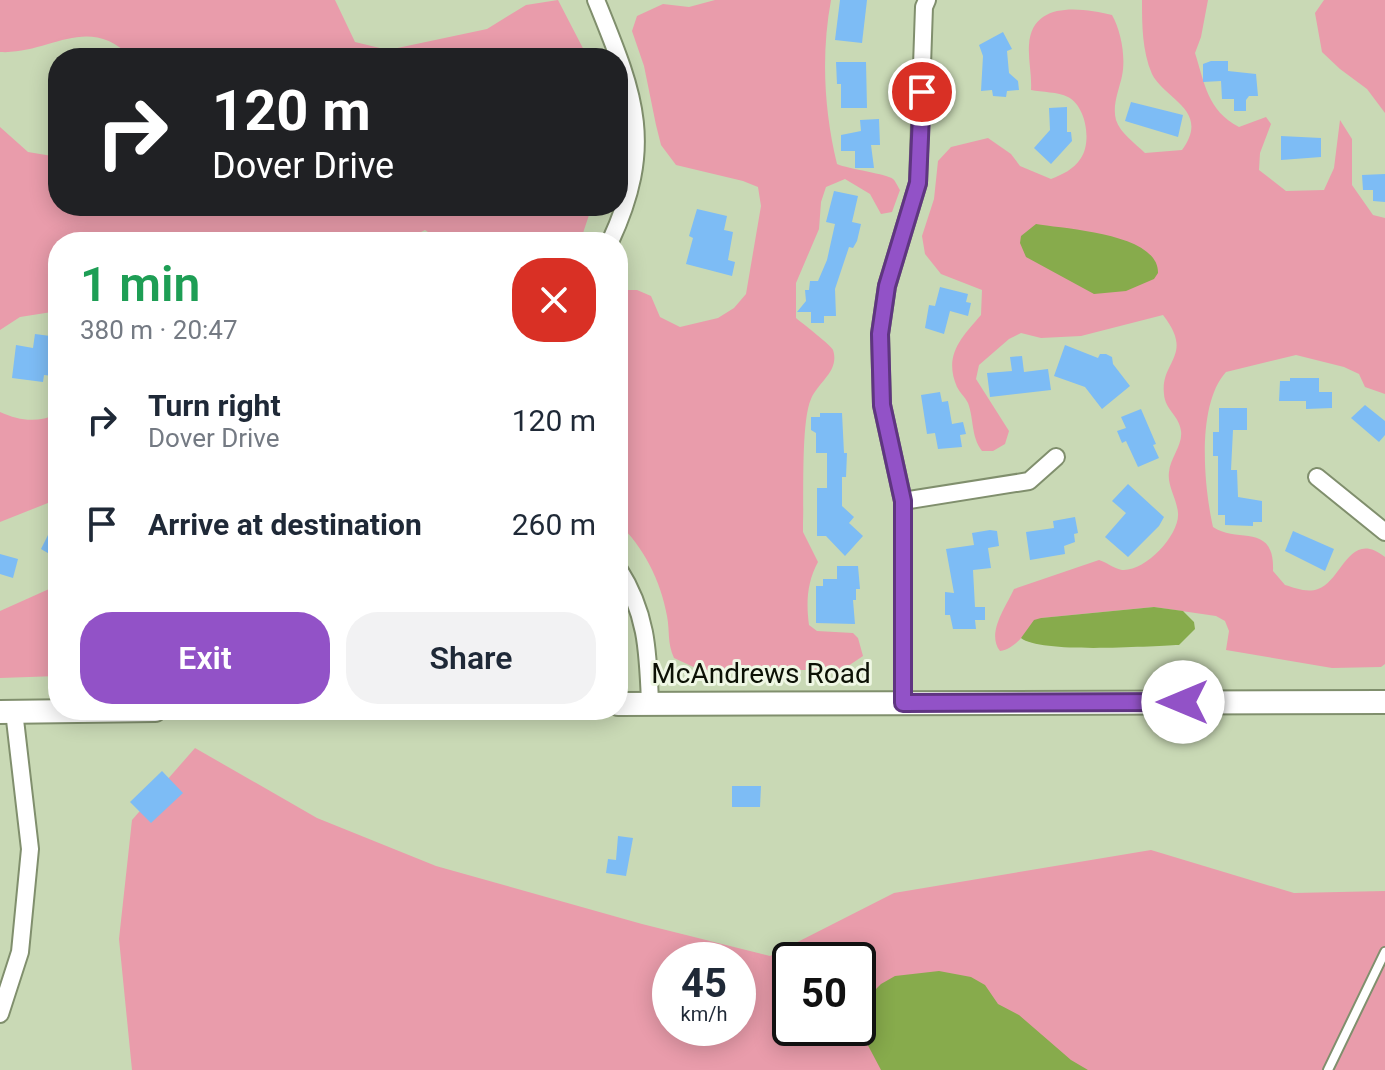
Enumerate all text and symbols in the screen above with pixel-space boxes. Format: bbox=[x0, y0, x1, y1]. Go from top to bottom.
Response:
pin bbox=[888, 58, 956, 126]
icon: arrive bbox=[900, 70, 944, 114]
text: 120 m bbox=[212, 78, 371, 144]
icon: right bbox=[80, 80, 184, 184]
text: Dover Drive bbox=[212, 145, 394, 187]
text: 1 min bbox=[80, 256, 200, 313]
button: close bbox=[512, 258, 596, 342]
text: 380 m · 20:47 bbox=[80, 315, 238, 345]
text: Turn right bbox=[148, 388, 281, 423]
icon: right bbox=[80, 398, 124, 442]
text: 120 m bbox=[512, 403, 596, 438]
text: Dover Drive bbox=[148, 423, 280, 453]
icon: arrive bbox=[80, 502, 124, 546]
text: Arrive at destination bbox=[148, 507, 422, 542]
text: 260 m bbox=[512, 507, 596, 542]
button: Exit bbox=[80, 612, 330, 704]
button: Share bbox=[346, 612, 596, 704]
street label: McAndrews Road bbox=[651, 657, 871, 690]
position arrow bbox=[1141, 660, 1225, 744]
speed limit sign: 50 bbox=[772, 942, 876, 1046]
text: 45 bbox=[681, 960, 727, 1007]
text: km/h bbox=[681, 1002, 727, 1026]

